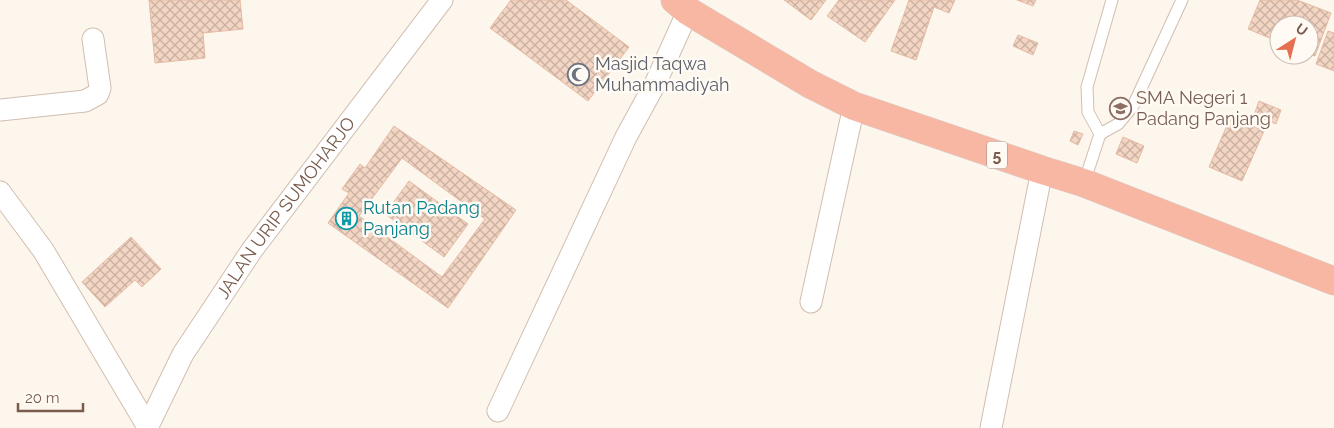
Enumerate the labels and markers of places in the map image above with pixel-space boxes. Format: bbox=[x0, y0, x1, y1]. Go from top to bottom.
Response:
place label: Masjid Taqwa Muhammadiyah bbox=[595, 53, 730, 95]
mosque icon: Masjid Taqwa Muhammadiyah bbox=[567, 62, 591, 86]
place label: SMA Negeri 1 Padang Panjang bbox=[1136, 87, 1271, 129]
school or university icon: SMA Negeri 1 Padang Panjang bbox=[1108, 96, 1132, 120]
place label: Rutan Padang Panjang bbox=[363, 197, 480, 239]
building icon: Rutan Padang Panjang bbox=[335, 206, 359, 230]

